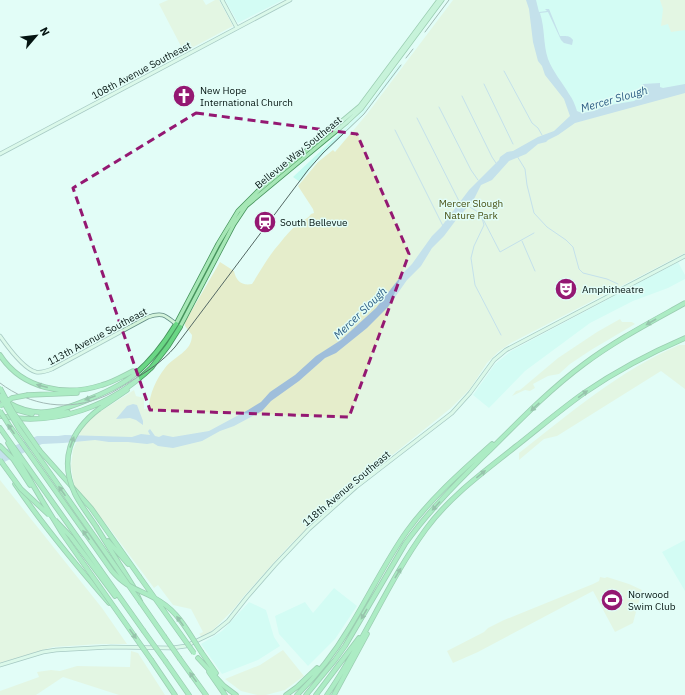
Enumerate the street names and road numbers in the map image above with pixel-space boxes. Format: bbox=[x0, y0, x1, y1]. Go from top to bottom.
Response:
street label: 108th Avenue Southeast bbox=[89, 38, 194, 102]
street label: Bellevue Way Southeast bbox=[252, 113, 345, 191]
street label: 113th Avenue Southeast bbox=[45, 304, 150, 368]
street label: 118th Avenue Southeast bbox=[300, 448, 393, 529]

